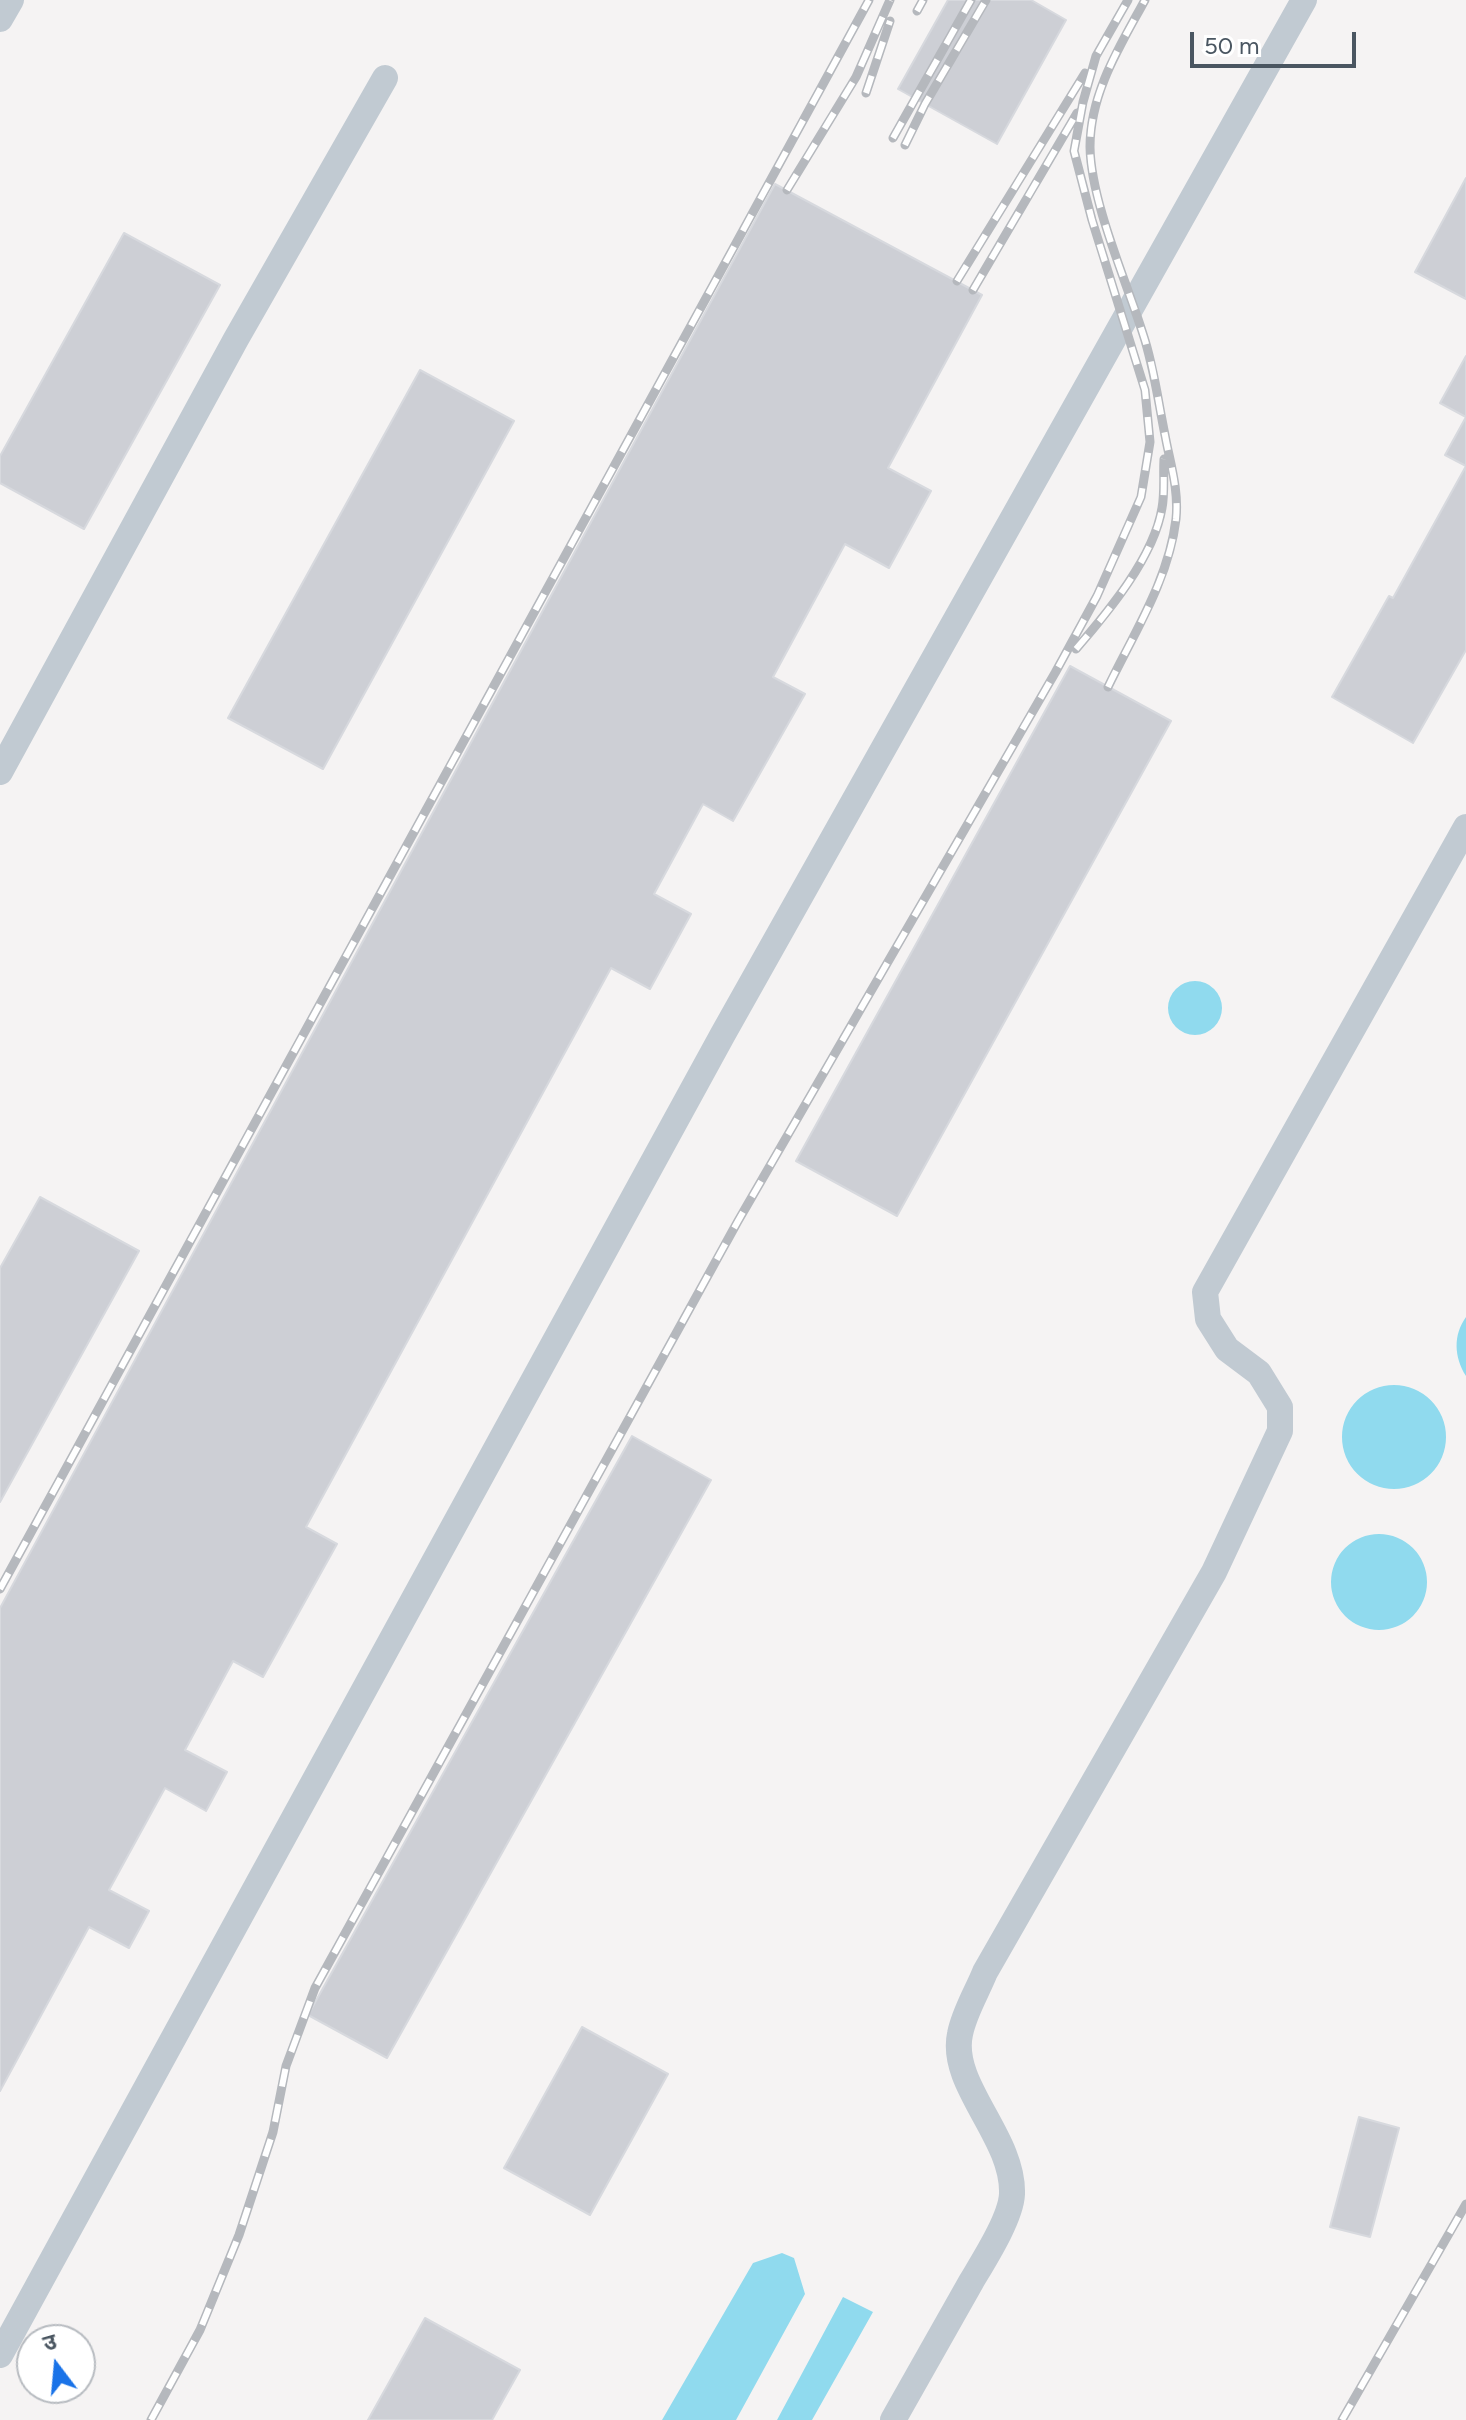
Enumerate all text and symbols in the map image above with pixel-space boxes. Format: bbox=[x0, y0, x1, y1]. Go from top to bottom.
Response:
scale bar bbox=[1194, 16, 1360, 66]
text: 50 m bbox=[1204, 31, 1260, 60]
north arrow bbox=[16, 2324, 96, 2404]
text: उ bbox=[40, 2328, 60, 2357]

